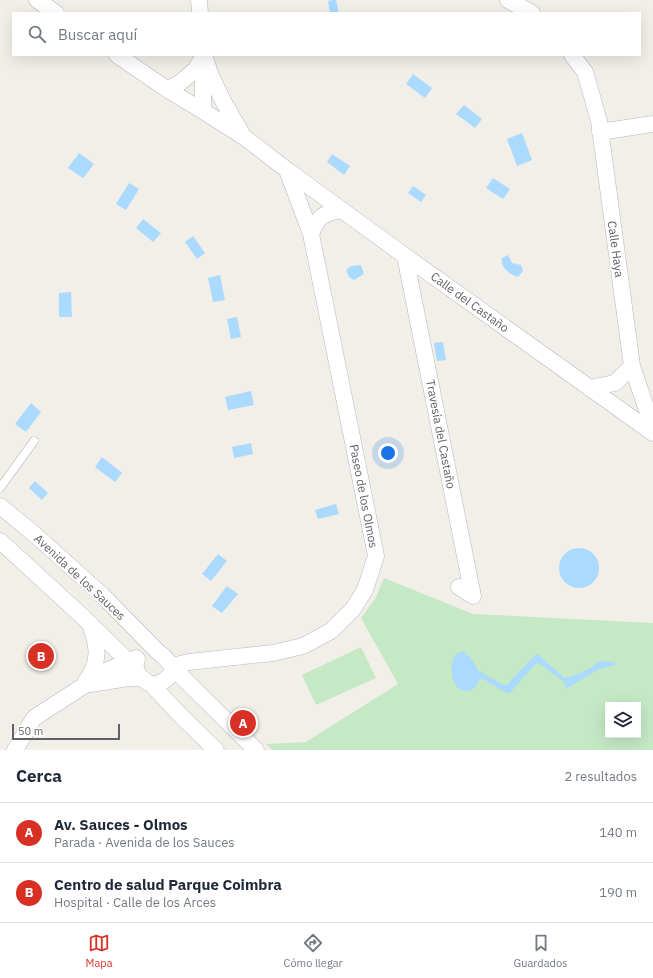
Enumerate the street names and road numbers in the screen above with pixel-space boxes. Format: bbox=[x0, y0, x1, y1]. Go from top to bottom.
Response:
street label: Calle Haya bbox=[605, 220, 627, 279]
street label: Calle del Castaño bbox=[428, 269, 512, 336]
street label: Travesía del Castaño bbox=[423, 378, 459, 490]
street label: Paseo de los Olmos bbox=[347, 443, 381, 549]
street label: Avenida de los Sauces bbox=[31, 531, 129, 623]

